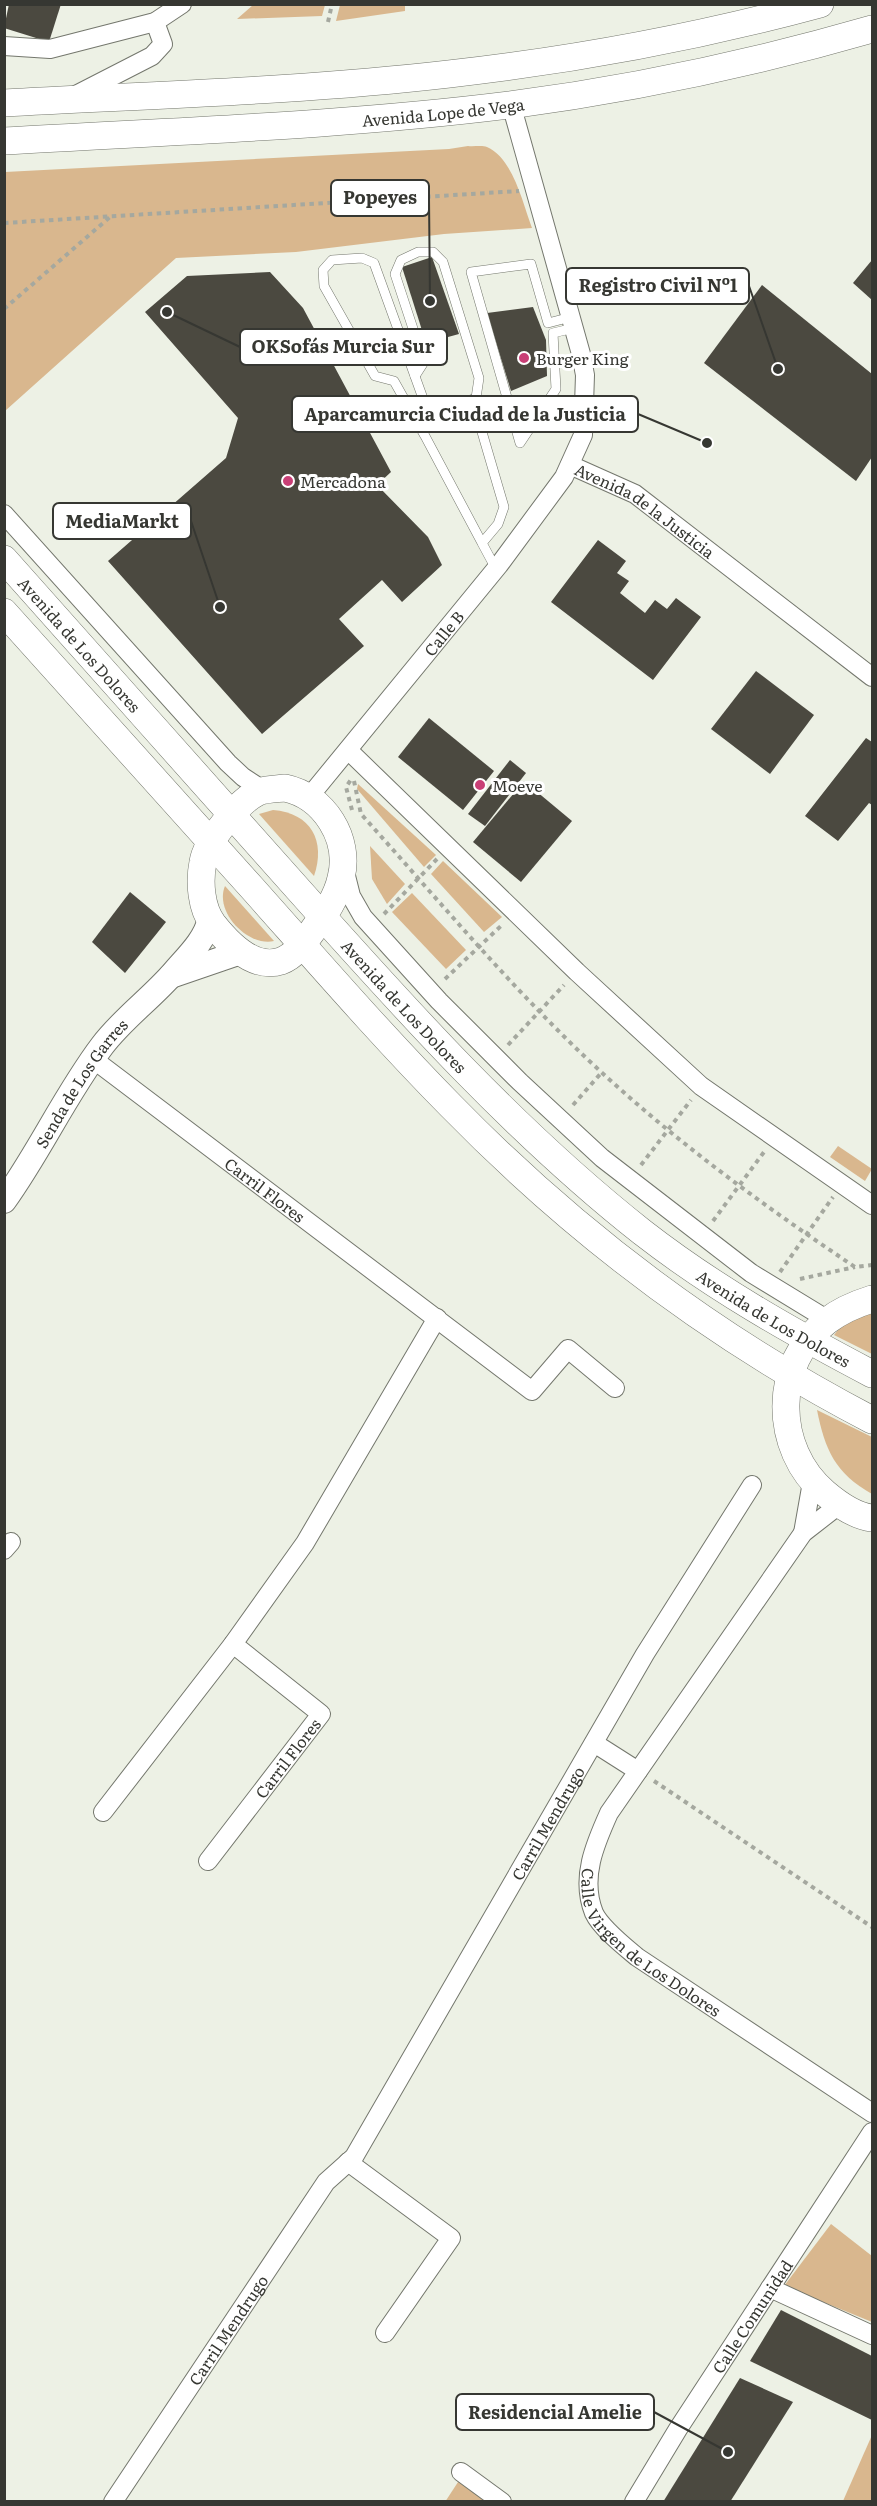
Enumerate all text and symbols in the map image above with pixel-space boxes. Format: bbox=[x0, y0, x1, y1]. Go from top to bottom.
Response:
street label: Avenida Lope de Vega bbox=[361, 91, 526, 132]
callout: Popeyes bbox=[331, 180, 429, 216]
text: Popeyes bbox=[343, 183, 417, 210]
callout: Registro Civil Nº1 bbox=[566, 268, 749, 304]
text: Registro Civil Nº1 bbox=[578, 271, 738, 298]
callout: OKSofás Murcia Sur bbox=[240, 329, 447, 365]
text: OKSofás Murcia Sur bbox=[252, 332, 435, 359]
place label: Burger King bbox=[536, 346, 629, 370]
marker: Burger King bbox=[517, 351, 531, 365]
callout: Aparcamurcia Ciudad de la Justicia bbox=[292, 396, 638, 432]
text: Aparcamurcia Ciudad de la Justicia bbox=[304, 400, 626, 427]
street label: Avenida de la Justicia bbox=[571, 457, 720, 564]
place label: Mercadona bbox=[300, 469, 386, 493]
marker: Mercadona bbox=[281, 474, 295, 488]
callout: MediaMarkt bbox=[53, 503, 191, 539]
text: MediaMarkt bbox=[65, 507, 179, 534]
street label: Avenida de Los Dolores bbox=[13, 571, 147, 717]
street label: Calle B bbox=[417, 605, 469, 661]
place label: Moeve bbox=[492, 773, 543, 797]
marker: Moeve bbox=[473, 778, 487, 792]
street label: Avenida de Los Dolores bbox=[336, 934, 473, 1078]
street label: Senda de Los Garres bbox=[29, 1013, 133, 1152]
street label: Carril Flores bbox=[220, 1151, 311, 1228]
street label: Avenida de Los Dolores bbox=[692, 1263, 855, 1373]
street label: Carril Flores bbox=[249, 1713, 326, 1803]
street label: Carril Mendrugo bbox=[505, 1761, 590, 1884]
street label: Calle Virgen de Los Dolores bbox=[576, 1867, 726, 2022]
street label: Calle Comunidad bbox=[706, 2254, 798, 2378]
street label: Carril Mendrugo bbox=[182, 2270, 273, 2390]
callout: Residencial Amelie bbox=[456, 2394, 654, 2430]
text: Residencial Amelie bbox=[468, 2398, 642, 2425]

